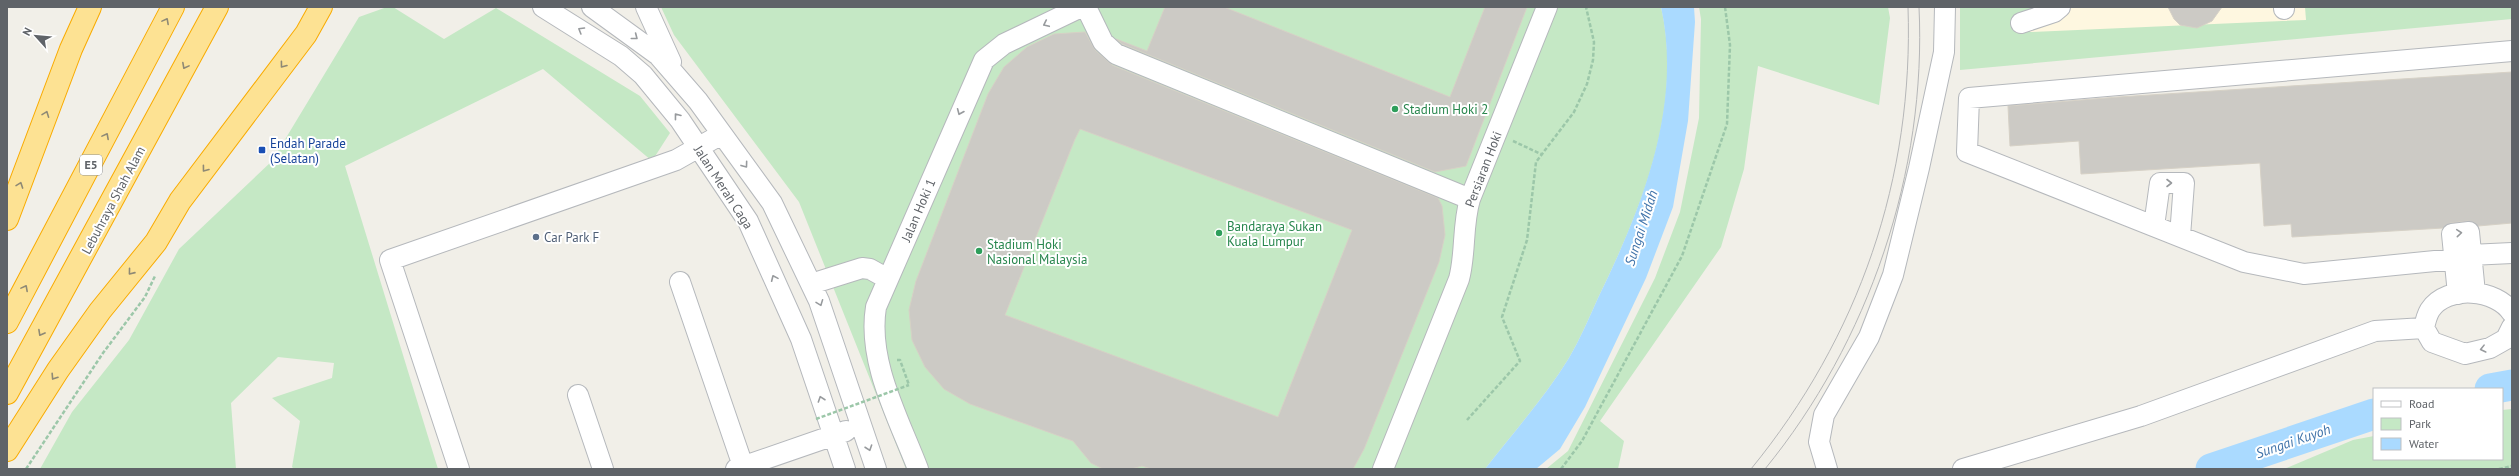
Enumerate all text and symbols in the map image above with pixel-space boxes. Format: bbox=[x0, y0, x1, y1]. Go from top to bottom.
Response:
north arrow bbox=[16, 16, 56, 56]
one-way arrow bbox=[161, 17, 169, 25]
one-way arrow bbox=[1043, 19, 1050, 27]
text: N bbox=[19, 25, 35, 38]
one-way arrow bbox=[578, 28, 585, 35]
one-way arrow bbox=[631, 32, 638, 39]
one-way arrow bbox=[280, 61, 287, 68]
one-way arrow bbox=[183, 62, 190, 69]
place label: Stadium Hoki 2 bbox=[1403, 101, 1488, 118]
marker: Stadium Hoki 2 bbox=[1390, 104, 1400, 114]
one-way arrow bbox=[957, 108, 965, 116]
one-way arrow bbox=[42, 111, 50, 118]
one-way arrow bbox=[674, 114, 681, 121]
street label: Persiaran Hoki bbox=[1461, 129, 1506, 210]
one-way arrow bbox=[101, 133, 109, 140]
place label: Endah Parade (Selatan) bbox=[270, 135, 346, 167]
street label: Jalan Merah Caga bbox=[690, 141, 757, 232]
street label: Lebuhraya Shah Alam bbox=[78, 143, 149, 257]
marker: Endah Parade (Selatan) bbox=[257, 145, 267, 155]
road number: E5 bbox=[80, 155, 102, 175]
one-way arrow bbox=[740, 161, 748, 168]
one-way arrow bbox=[202, 165, 210, 172]
street label: Jalan Hoki 1 bbox=[897, 176, 939, 245]
one-way arrow bbox=[2166, 179, 2172, 187]
one-way arrow bbox=[15, 181, 23, 188]
water label: Sungai Midah bbox=[1620, 188, 1662, 268]
place label: Bandaraya Sukan Kuala Lumpur bbox=[1227, 218, 1322, 250]
marker: Bandaraya Sukan Kuala Lumpur bbox=[1214, 228, 1224, 238]
place label: Car Park F bbox=[544, 229, 600, 246]
one-way arrow bbox=[2456, 229, 2462, 238]
marker: Car Park F bbox=[531, 232, 541, 242]
place label: Stadium Hoki Nasional Malaysia bbox=[987, 236, 1087, 268]
marker: Stadium Hoki Nasional Malaysia bbox=[974, 246, 984, 256]
one-way arrow bbox=[129, 268, 136, 275]
one-way arrow bbox=[770, 274, 778, 281]
one-way arrow bbox=[21, 285, 28, 292]
one-way arrow bbox=[815, 300, 823, 307]
one-way arrow bbox=[38, 328, 45, 336]
one-way arrow bbox=[2480, 345, 2486, 353]
one-way arrow bbox=[52, 372, 59, 379]
legend bbox=[2373, 388, 2503, 460]
one-way arrow bbox=[817, 395, 826, 402]
text: Road bbox=[2409, 396, 2434, 411]
text: Park bbox=[2409, 416, 2431, 431]
water label: Sungai Kuyoh bbox=[2253, 420, 2333, 462]
text: Water bbox=[2409, 436, 2439, 451]
one-way arrow bbox=[864, 444, 872, 451]

